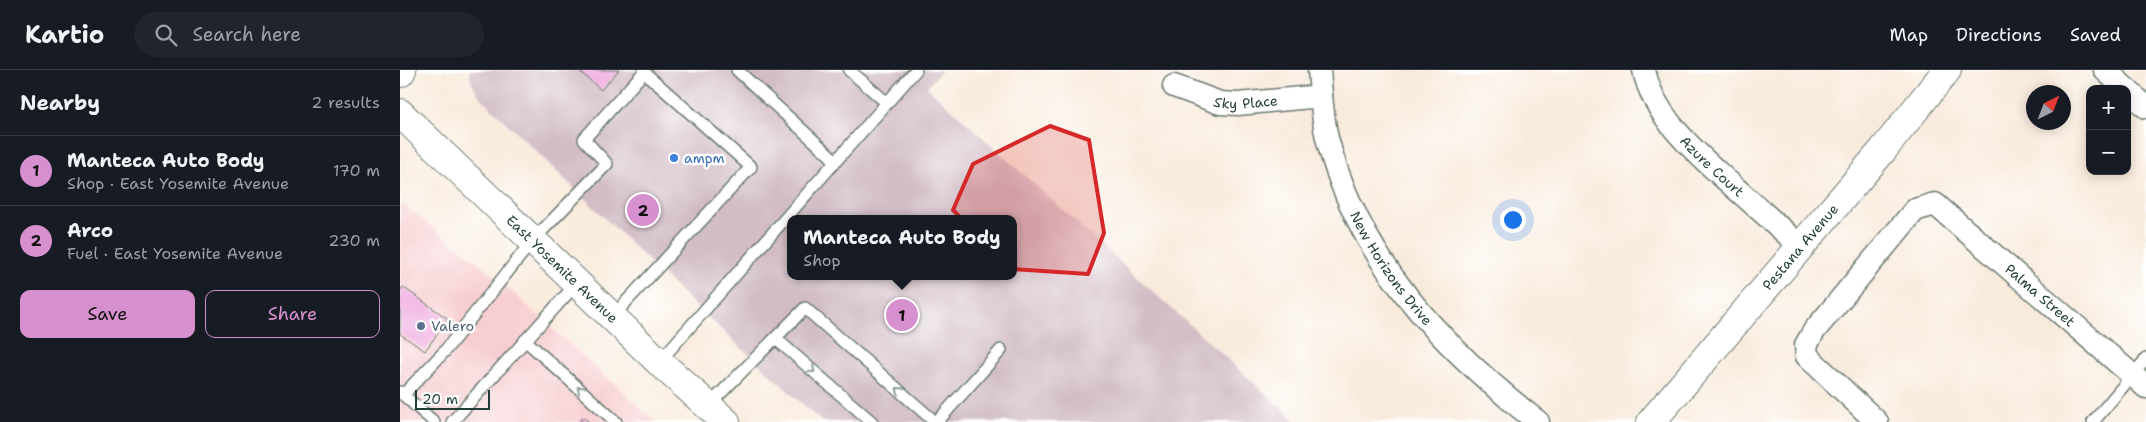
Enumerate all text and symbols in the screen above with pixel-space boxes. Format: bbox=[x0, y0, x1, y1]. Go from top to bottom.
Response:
search box bbox=[134, 12, 484, 57]
text: Kartio bbox=[25, 19, 104, 51]
icon: search bbox=[152, 21, 180, 49]
text: Search here bbox=[192, 22, 301, 47]
text: Map bbox=[1890, 23, 1928, 47]
text: Directions bbox=[1956, 23, 2042, 47]
text: Saved bbox=[2070, 23, 2121, 47]
north arrow bbox=[2026, 85, 2071, 130]
map controls bbox=[2086, 85, 2131, 175]
button: + bbox=[2086, 85, 2131, 130]
text: Nearby bbox=[20, 89, 100, 117]
street label: Sky Place bbox=[1211, 91, 1279, 113]
text: 2 results bbox=[311, 92, 380, 113]
button: − bbox=[2086, 130, 2131, 175]
street label: Azure Court bbox=[1676, 132, 1748, 201]
text: Manteca Auto Body bbox=[67, 148, 264, 173]
place label: ampm bbox=[684, 149, 725, 167]
marker: ampm bbox=[668, 152, 680, 164]
text: 1 bbox=[32, 160, 40, 181]
text: 170 m bbox=[333, 160, 380, 181]
text: Shop · East Yosemite Avenue bbox=[67, 173, 289, 194]
pin: 2 bbox=[627, 191, 659, 229]
street label: Pestana Avenue bbox=[1758, 200, 1842, 294]
your location bbox=[1500, 207, 1526, 233]
street label: New Horizons Drive bbox=[1346, 208, 1436, 329]
street label: East Yosemite Avenue bbox=[503, 211, 622, 327]
popup bbox=[787, 215, 1017, 280]
text: Arco bbox=[67, 218, 113, 243]
text: Manteca Auto Body bbox=[803, 225, 1001, 250]
text: 2 bbox=[30, 230, 42, 251]
text: 230 m bbox=[328, 230, 380, 251]
text: Fuel · East Yosemite Avenue bbox=[67, 243, 283, 264]
text: Shop bbox=[803, 250, 841, 271]
street label: Palma Street bbox=[2001, 260, 2079, 330]
button: Save bbox=[20, 290, 195, 338]
button: Share bbox=[205, 290, 380, 338]
pin: 1 bbox=[886, 296, 918, 334]
place label: Valero bbox=[431, 317, 474, 335]
marker: Valero bbox=[415, 320, 427, 332]
one-way arrow bbox=[806, 364, 815, 373]
one-way arrow bbox=[577, 386, 586, 395]
scale bar bbox=[415, 387, 490, 410]
one-way arrow bbox=[895, 387, 904, 396]
text: 20 m bbox=[422, 390, 458, 408]

